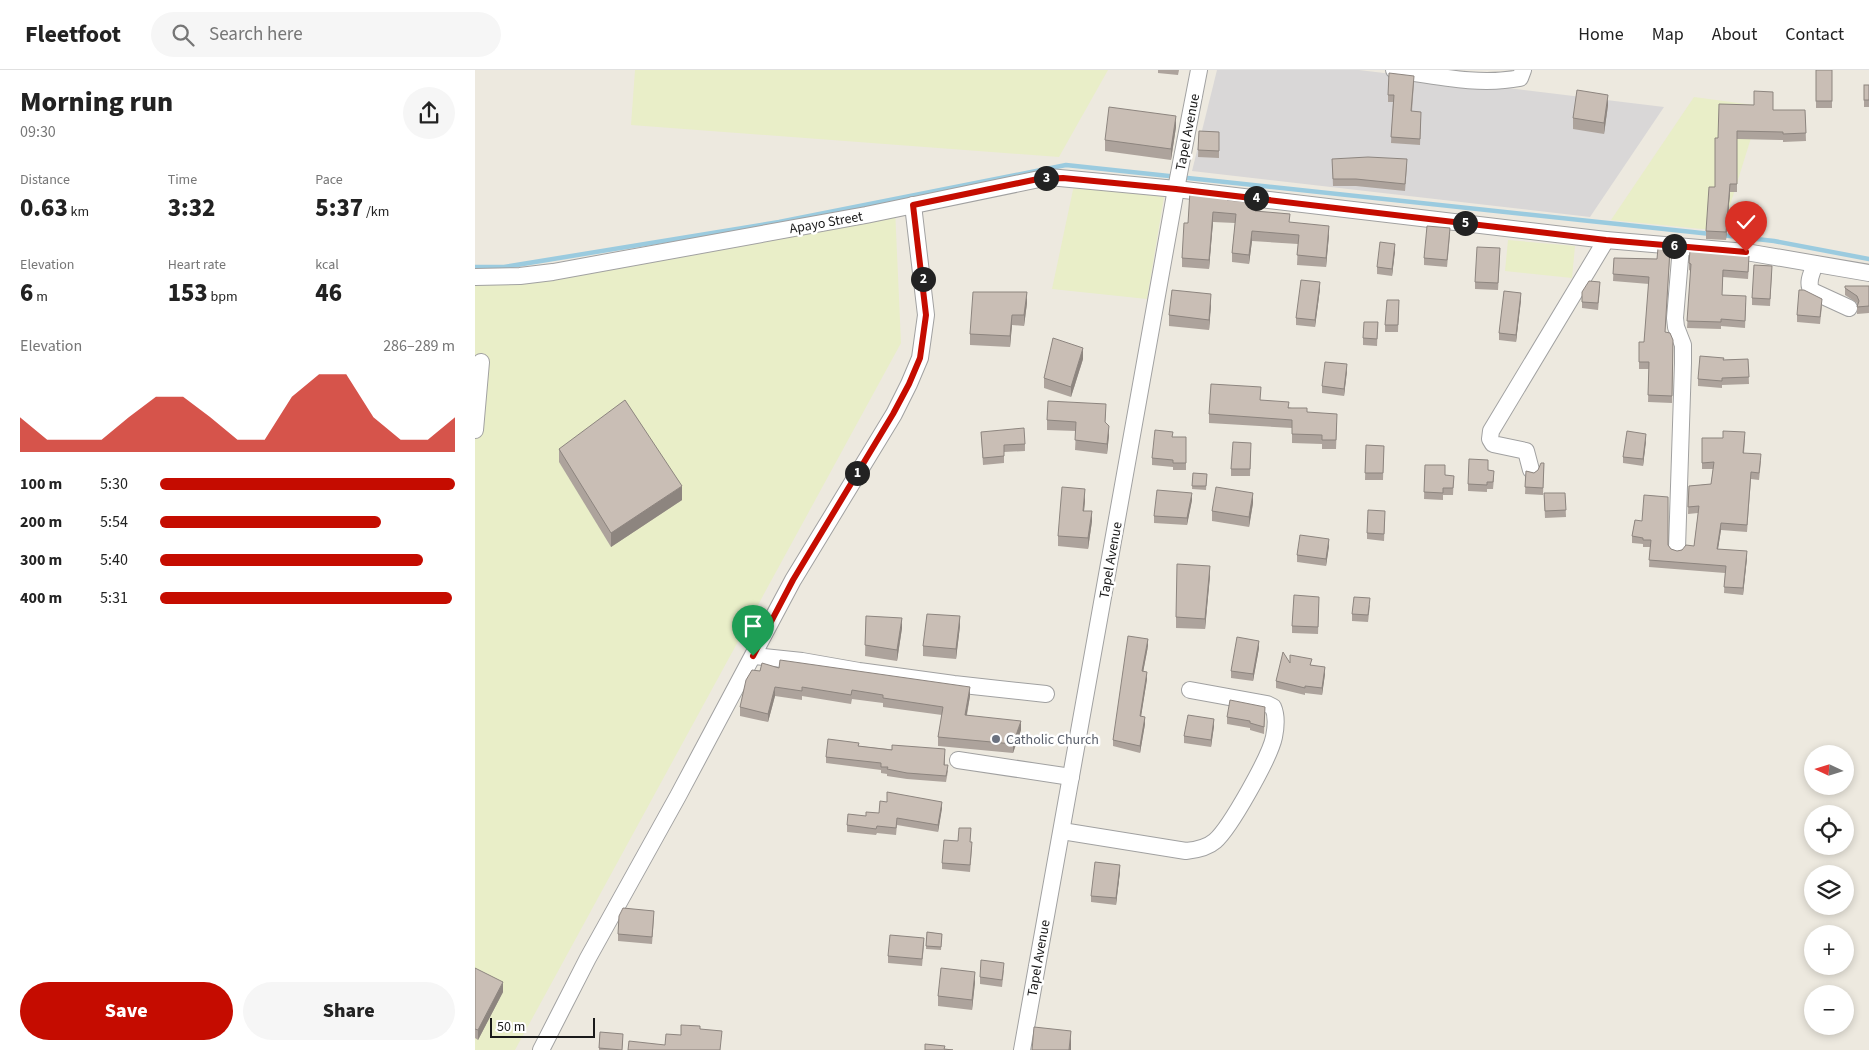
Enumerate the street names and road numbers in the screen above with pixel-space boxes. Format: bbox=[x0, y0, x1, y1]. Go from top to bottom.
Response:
street label: Tapel Avenue bbox=[1171, 92, 1205, 172]
street label: Apayo Street bbox=[788, 207, 865, 239]
street label: Tapel Avenue bbox=[1094, 520, 1128, 600]
street label: Tapel Avenue bbox=[1022, 918, 1056, 998]

